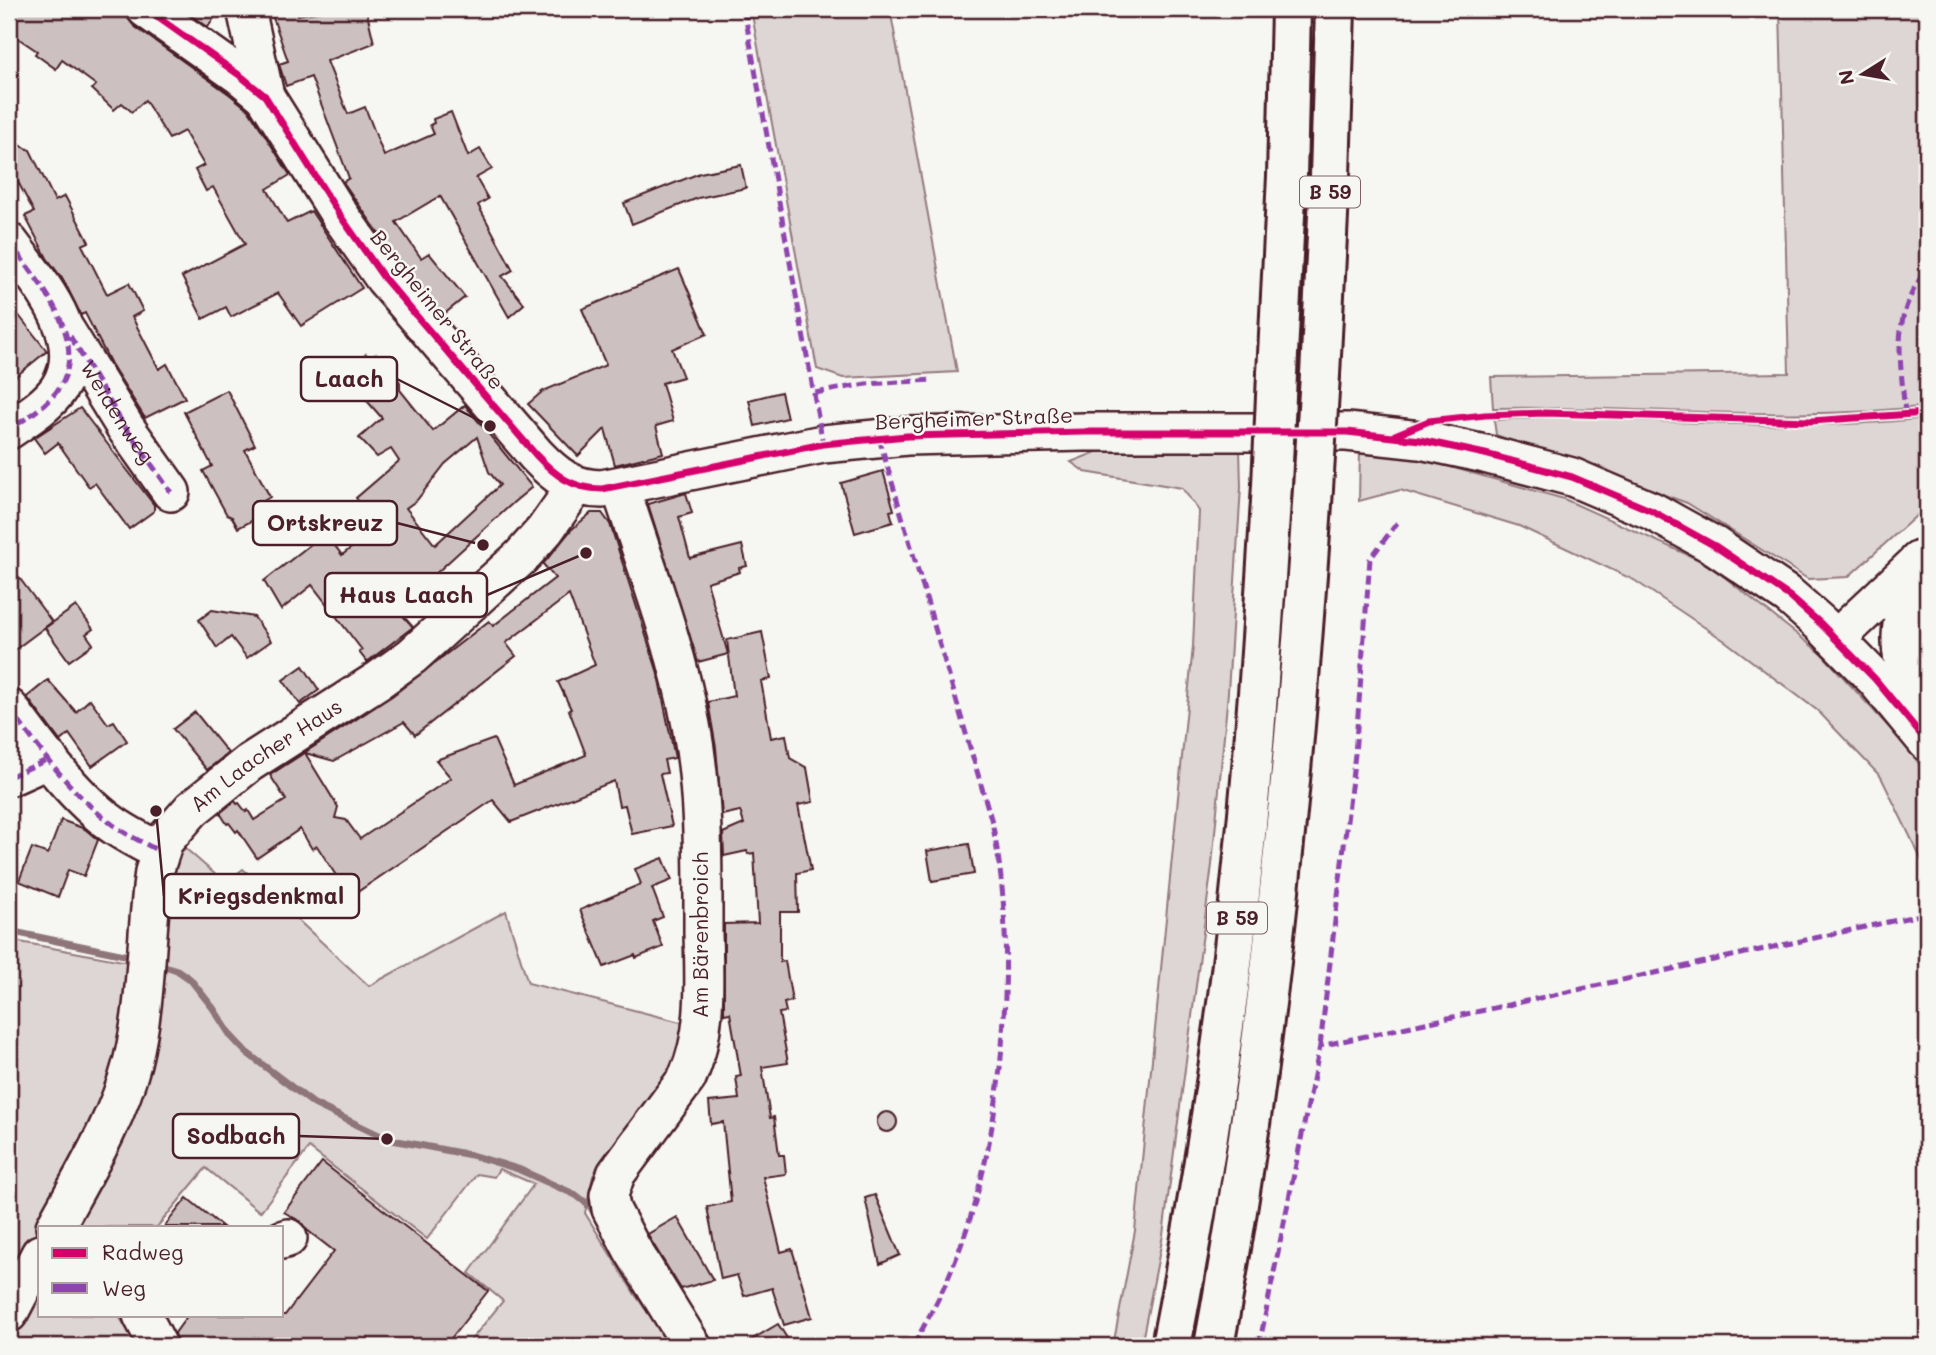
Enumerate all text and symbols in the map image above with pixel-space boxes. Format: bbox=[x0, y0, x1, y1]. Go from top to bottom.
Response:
north arrow bbox=[1828, 38, 1898, 108]
text: N bbox=[1832, 68, 1859, 87]
road number: B 59 bbox=[1300, 176, 1360, 208]
street label: Bergheimer Straße bbox=[365, 224, 511, 395]
street label: Weidenweg bbox=[75, 355, 162, 468]
callout: Laach bbox=[301, 357, 397, 401]
text: Laach bbox=[315, 363, 383, 393]
street label: Bergheimer Straße bbox=[875, 401, 1073, 434]
callout: Ortskreuz bbox=[253, 501, 397, 545]
text: Ortskreuz bbox=[267, 507, 383, 537]
callout: Haus Laach bbox=[325, 573, 487, 617]
text: Haus Laach bbox=[339, 579, 473, 609]
street label: Am Laacher Haus bbox=[184, 692, 347, 817]
street label: Am Bärenbroich bbox=[686, 852, 713, 1018]
callout: Kriegsdenkmal bbox=[164, 874, 359, 918]
text: Kriegsdenkmal bbox=[178, 880, 344, 910]
road number: B 59 bbox=[1207, 902, 1267, 934]
callout: Sodbach bbox=[173, 1114, 299, 1158]
text: Sodbach bbox=[187, 1120, 285, 1150]
legend bbox=[38, 1226, 284, 1316]
text: Radweg bbox=[102, 1238, 183, 1265]
text: Weg bbox=[102, 1274, 146, 1301]

